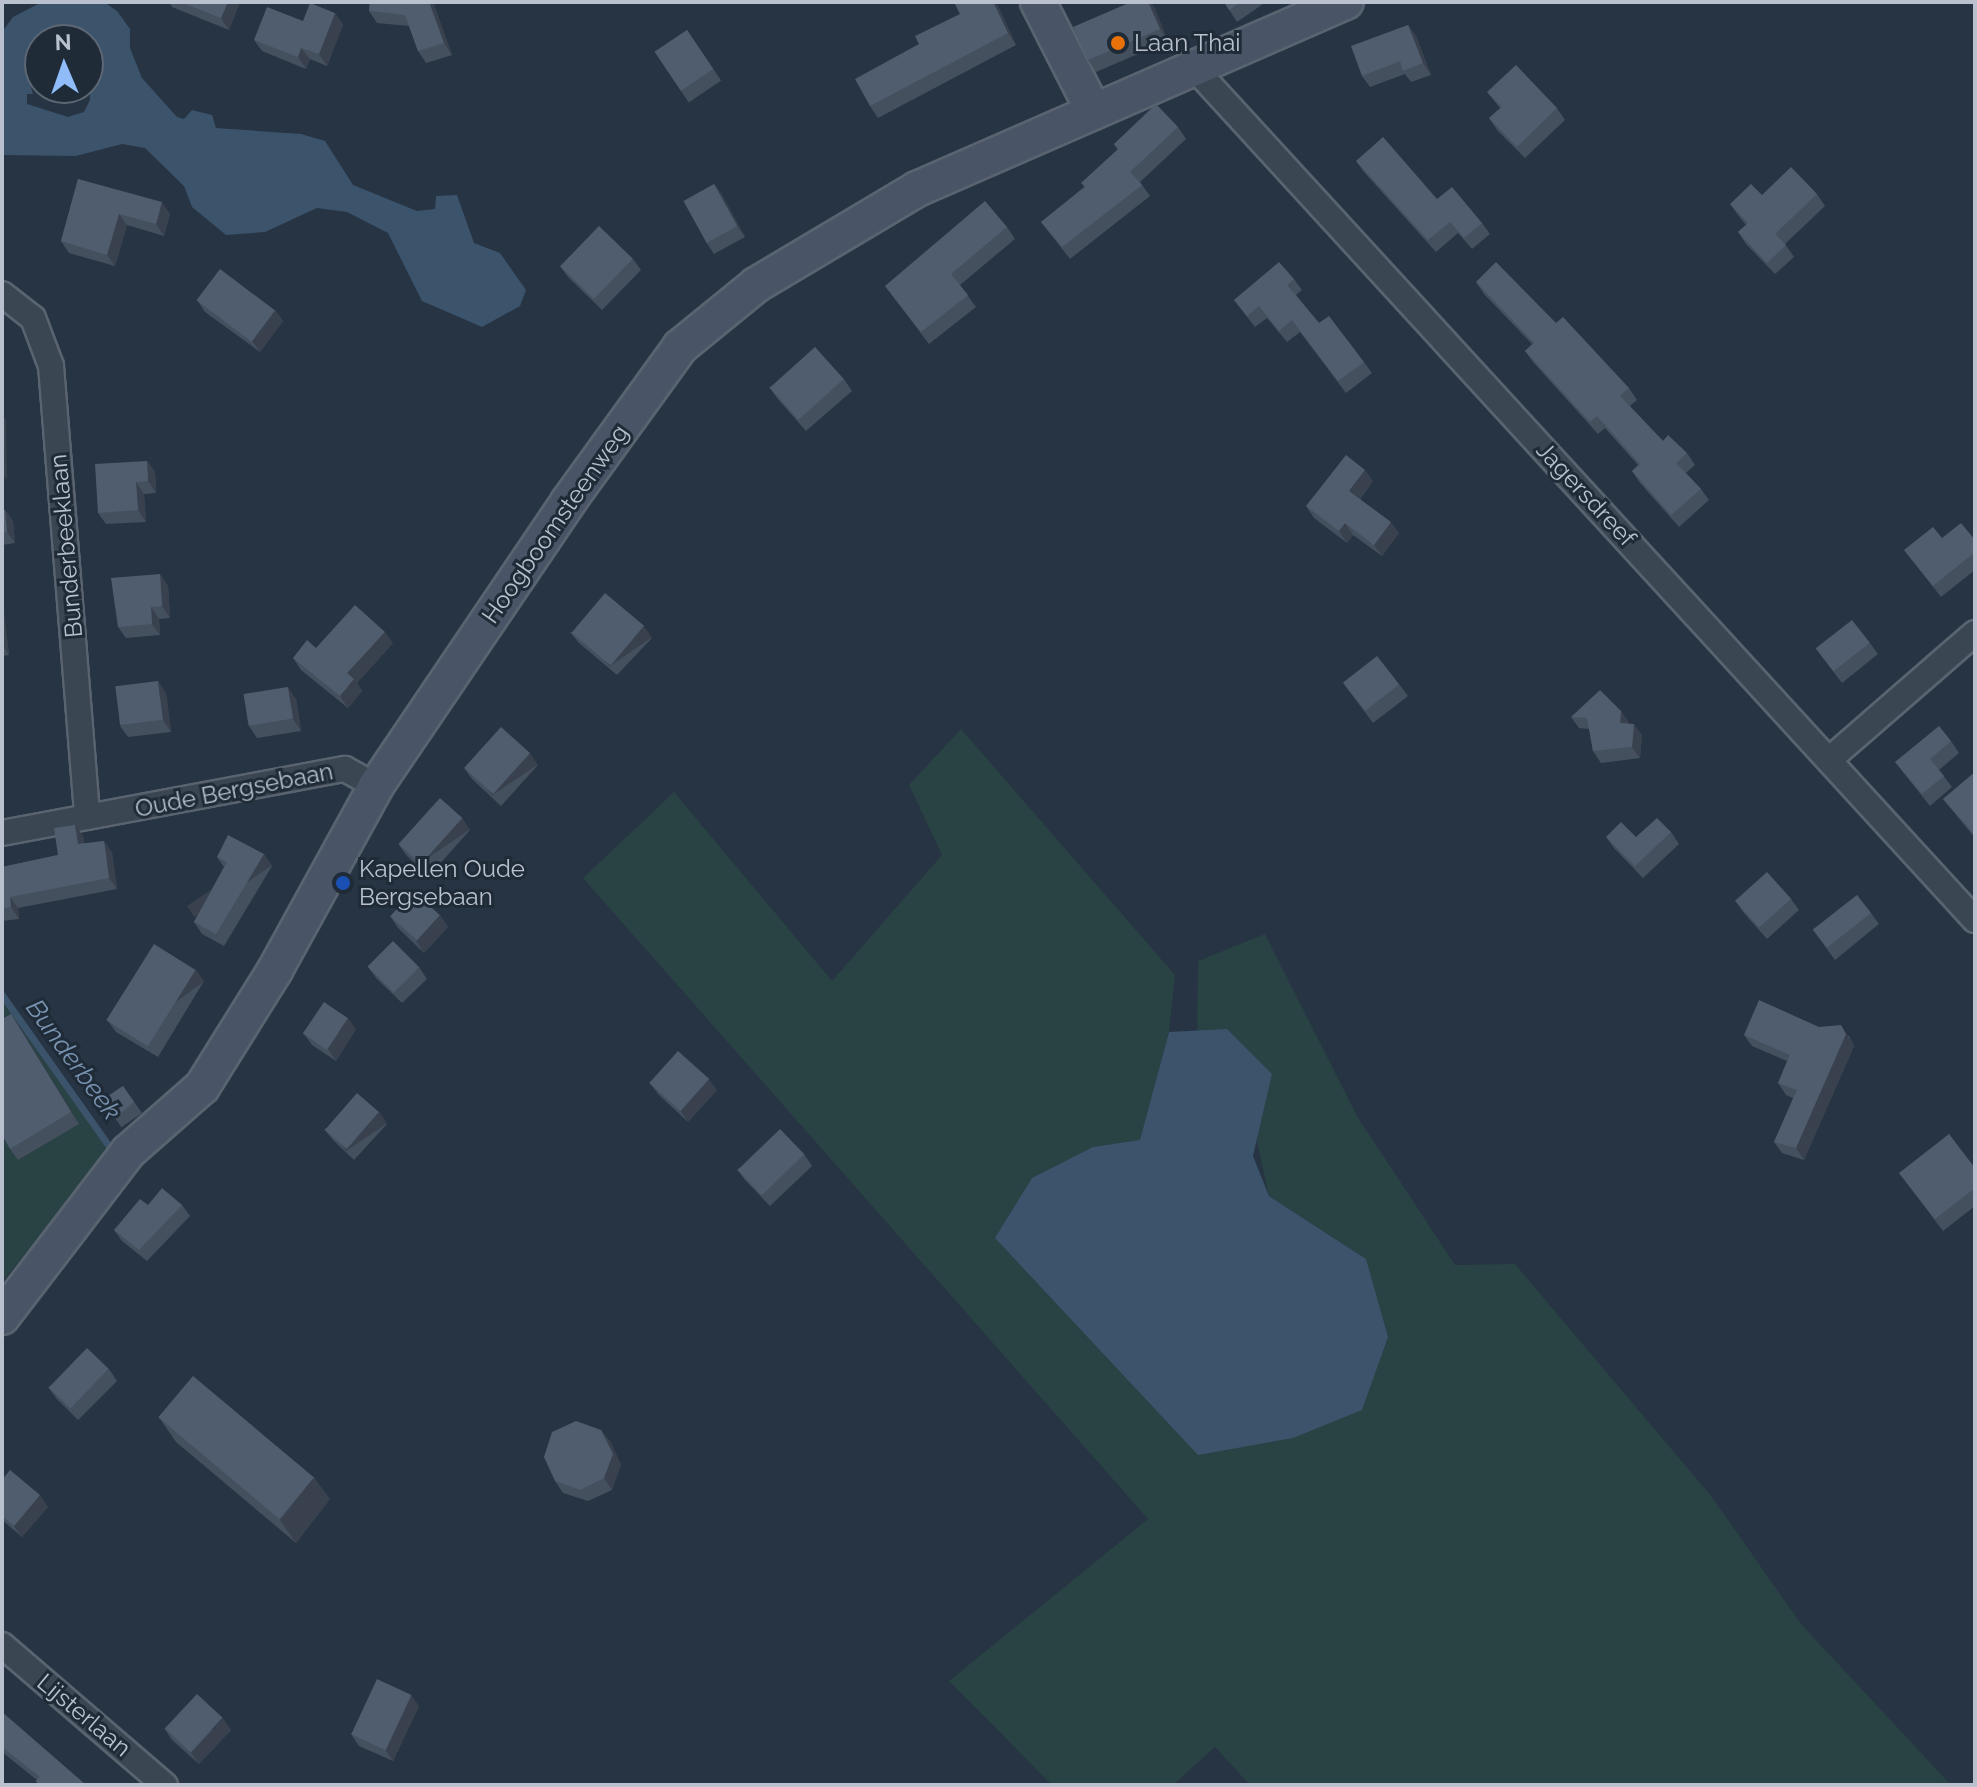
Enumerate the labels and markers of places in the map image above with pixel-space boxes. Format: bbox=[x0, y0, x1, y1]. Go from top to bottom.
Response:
place label: Laan Thai bbox=[1134, 29, 1241, 57]
marker: Laan Thai bbox=[1109, 34, 1127, 52]
place label: Kapellen Oude Bergsebaan bbox=[359, 855, 525, 911]
marker: Kapellen Oude Bergsebaan bbox=[334, 874, 352, 892]

